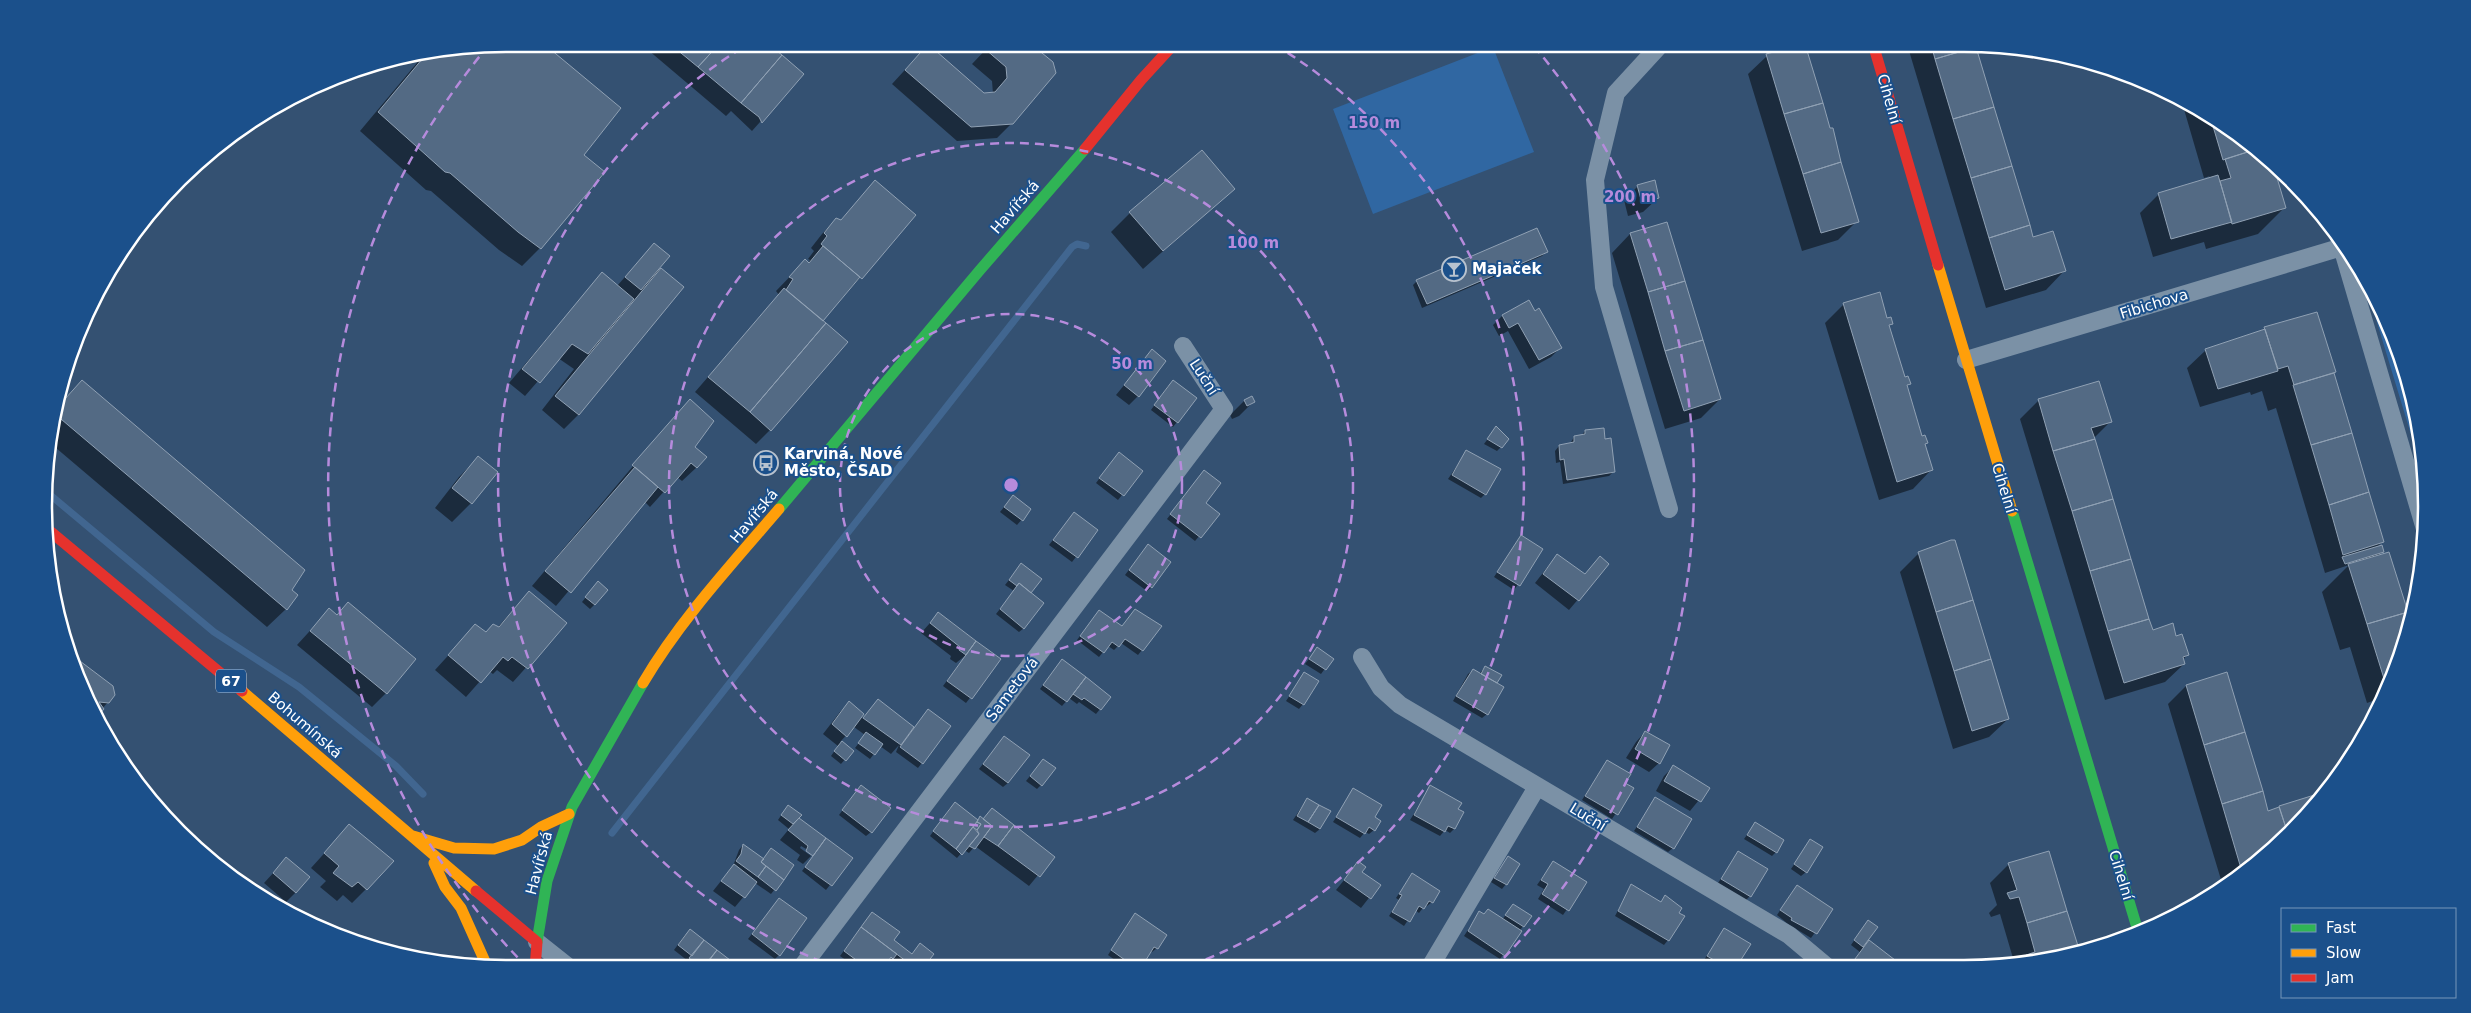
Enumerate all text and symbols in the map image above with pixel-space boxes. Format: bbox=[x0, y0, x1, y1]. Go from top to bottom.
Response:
street label: Cihelní bbox=[1873, 72, 1905, 127]
text: 150 m bbox=[1348, 114, 1400, 132]
street label: Havířská bbox=[987, 177, 1043, 237]
text: 200 m bbox=[1604, 188, 1656, 206]
text: 100 m bbox=[1227, 234, 1279, 252]
bar icon: Majaček bbox=[1441, 256, 1467, 282]
place label: Majaček bbox=[1472, 260, 1542, 278]
street label: Fibichova bbox=[2118, 285, 2190, 323]
text: 50 m bbox=[1111, 355, 1153, 373]
street label: Luční bbox=[1186, 356, 1223, 399]
place label: Karviná, Nové Město, ČSAD bbox=[784, 445, 903, 480]
bus stop icon: Karviná, Nové Město, ČSAD bbox=[753, 450, 779, 476]
street label: Cihelní bbox=[1988, 461, 2020, 516]
centre of rings bbox=[1002, 476, 1020, 494]
street label: Havířská bbox=[726, 485, 782, 547]
street label: Sametová bbox=[982, 653, 1042, 725]
road number: 67 bbox=[216, 669, 246, 692]
street label: Bohumínská bbox=[264, 688, 346, 762]
street label: Luční bbox=[1566, 799, 1610, 835]
street label: Havířská bbox=[522, 829, 556, 897]
street label: Cihelní bbox=[2105, 848, 2137, 903]
legend bbox=[2281, 908, 2456, 998]
text: Fast bbox=[2326, 919, 2356, 937]
text: Slow bbox=[2326, 944, 2361, 962]
text: Jam bbox=[2325, 969, 2354, 987]

